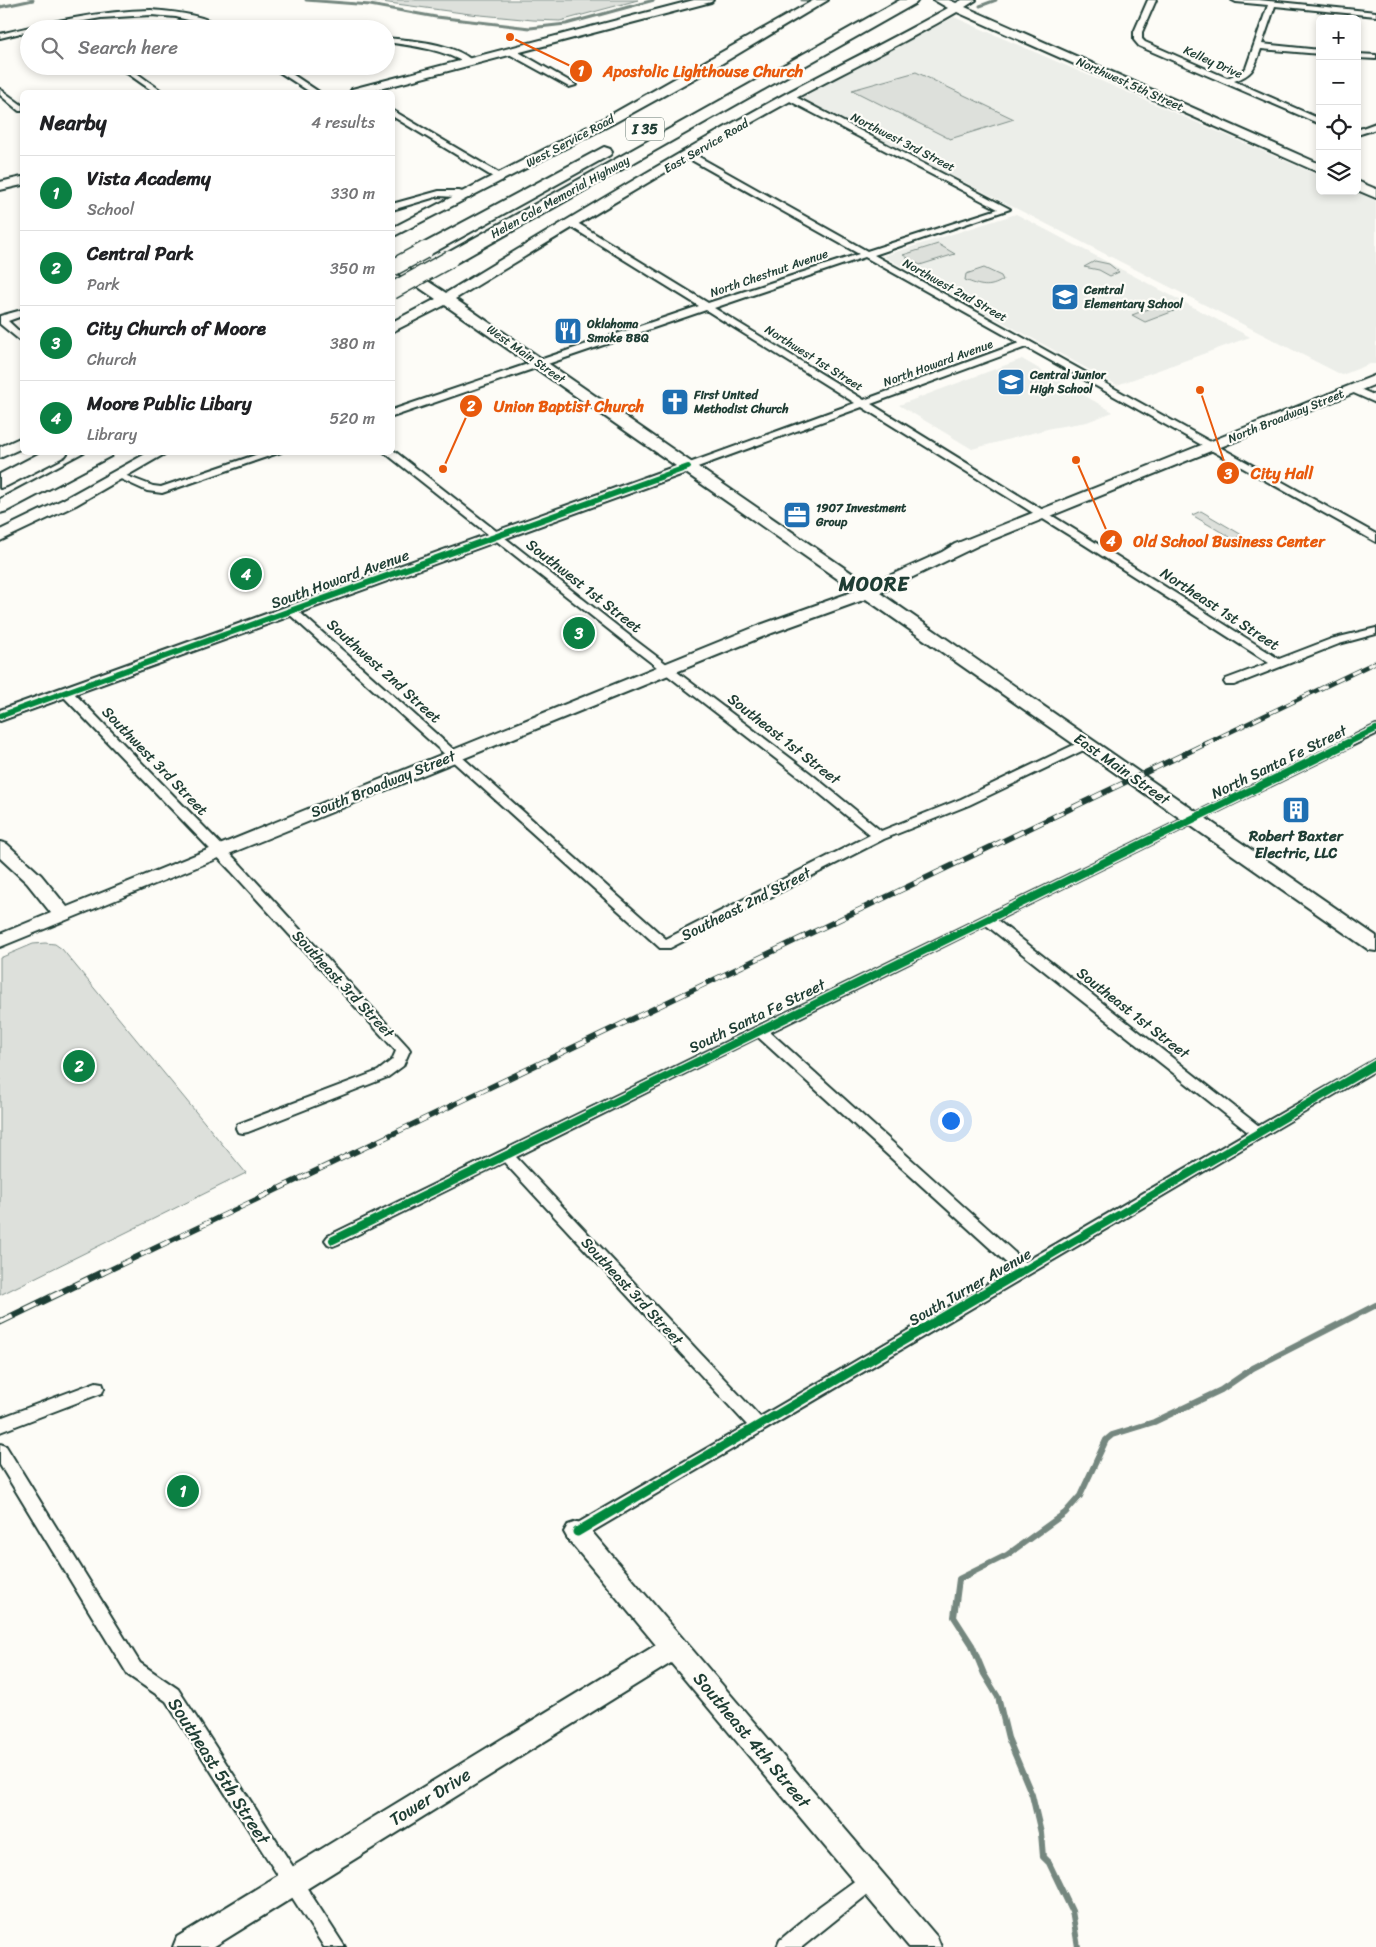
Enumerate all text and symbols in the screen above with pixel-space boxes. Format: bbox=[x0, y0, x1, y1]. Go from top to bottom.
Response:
map controls bbox=[1316, 15, 1361, 195]
button: + bbox=[1316, 15, 1361, 60]
search box bbox=[20, 20, 395, 75]
text: Search here bbox=[78, 31, 178, 64]
icon: search bbox=[38, 34, 66, 62]
street label: Kelley Drive bbox=[1180, 39, 1246, 85]
street label: Northwest 5th Street bbox=[1073, 50, 1187, 118]
callout: Apostolic Lighthouse Church bbox=[569, 55, 813, 86]
text: Apostolic Lighthouse Church bbox=[602, 57, 804, 86]
text: 1 bbox=[578, 58, 585, 84]
button: − bbox=[1316, 60, 1361, 105]
text: Nearby bbox=[40, 104, 106, 142]
button: locate bbox=[1316, 105, 1361, 150]
street label: Northwest 3rd Street bbox=[847, 106, 959, 178]
text: 4 results bbox=[311, 108, 375, 137]
street label: West Service Road bbox=[522, 108, 619, 174]
street label: East Service Road bbox=[659, 112, 753, 179]
road number: I 35 bbox=[626, 118, 664, 140]
street label: Helen Cole Memorial Highway bbox=[486, 149, 634, 245]
button: layers bbox=[1316, 150, 1361, 195]
text: Vista Academy bbox=[87, 162, 211, 195]
text: 1 bbox=[53, 179, 59, 208]
text: 330 m bbox=[331, 179, 375, 208]
text: School bbox=[87, 195, 134, 224]
text: Central Park bbox=[87, 237, 194, 270]
street label: North Chestnut Avenue bbox=[707, 242, 831, 304]
street label: Northwest 2nd Street bbox=[899, 252, 1011, 328]
text: 2 bbox=[51, 254, 61, 283]
text: 350 m bbox=[330, 254, 375, 283]
text: Park bbox=[87, 270, 120, 299]
place label: Central Elementary School bbox=[1083, 279, 1184, 315]
school or university icon: Central Elementary School bbox=[1050, 282, 1080, 312]
text: City Church of Moore bbox=[87, 312, 266, 345]
place label: Oklahoma Smoke BBQ bbox=[586, 313, 649, 349]
restaurant icon: Oklahoma Smoke BBQ bbox=[553, 316, 583, 346]
street label: West Main Street bbox=[482, 319, 571, 390]
street label: Northwest 1st Street bbox=[760, 319, 868, 397]
text: 3 bbox=[52, 329, 60, 358]
text: 380 m bbox=[330, 329, 375, 358]
street label: North Howard Avenue bbox=[880, 333, 996, 393]
text: Church bbox=[87, 345, 137, 374]
place label: Central Junior High School bbox=[1029, 364, 1107, 400]
school or university icon: Central Junior High School bbox=[996, 367, 1026, 397]
street label: North Broadway Street bbox=[1224, 383, 1348, 449]
place label: First United Methodist Church bbox=[693, 384, 789, 420]
text: Moore Public Libary bbox=[87, 387, 252, 420]
church icon: First United Methodist Church bbox=[660, 387, 690, 417]
callout: Union Baptist Church bbox=[458, 390, 654, 421]
text: Union Baptist Church bbox=[494, 392, 645, 421]
text: 2 bbox=[466, 393, 476, 419]
text: 4 bbox=[51, 404, 61, 433]
text: 520 m bbox=[329, 404, 375, 433]
text: Library bbox=[87, 420, 137, 449]
callout: City Hall bbox=[1215, 458, 1323, 489]
text: City Hall bbox=[1250, 459, 1315, 488]
text: 3 bbox=[1223, 461, 1233, 487]
place label: 1907 Investment Group bbox=[815, 497, 907, 533]
office icon: 1907 Investment Group bbox=[782, 500, 812, 530]
callout: Old School Business Center bbox=[1098, 526, 1335, 557]
text: Old School Business Center bbox=[1132, 527, 1326, 556]
text: 4 bbox=[1105, 528, 1116, 554]
street label: Southwest 1st Street bbox=[520, 532, 648, 640]
street label: South Howard Avenue bbox=[267, 542, 413, 616]
pin: 4 bbox=[230, 555, 262, 593]
street label: Northeast 1st Street bbox=[1155, 560, 1285, 658]
district label: MOORE bbox=[838, 567, 910, 602]
street label: Southwest 2nd Street bbox=[321, 612, 448, 730]
pin: 3 bbox=[563, 614, 595, 652]
street label: Southeast 1st Street bbox=[722, 686, 847, 792]
street label: Southwest 3rd Street bbox=[95, 700, 215, 822]
street label: North Santa Fe Street bbox=[1207, 717, 1352, 806]
street label: East Main Street bbox=[1068, 726, 1176, 813]
street label: South Broadway Street bbox=[306, 743, 460, 825]
building icon: Robert Baxter Electric, LLC bbox=[1281, 795, 1311, 825]
place label: Robert Baxter Electric, LLC bbox=[1248, 823, 1345, 866]
street label: Southeast 2nd Street bbox=[676, 860, 816, 948]
street label: Southeast 3rd Street bbox=[286, 924, 401, 1045]
street label: Southeast 1st Street bbox=[1071, 960, 1196, 1066]
street label: South Santa Fe Street bbox=[684, 971, 831, 1060]
pin: 2 bbox=[63, 1047, 95, 1085]
your location bbox=[938, 1108, 964, 1134]
street label: Southeast 3rd Street bbox=[575, 1231, 690, 1352]
street label: South Turner Avenue bbox=[904, 1241, 1037, 1333]
pin: 1 bbox=[167, 1472, 199, 1510]
street label: Southeast 4th Street bbox=[685, 1664, 820, 1816]
street label: Southeast 5th Street bbox=[159, 1691, 279, 1852]
street label: Tower Drive bbox=[383, 1759, 477, 1835]

